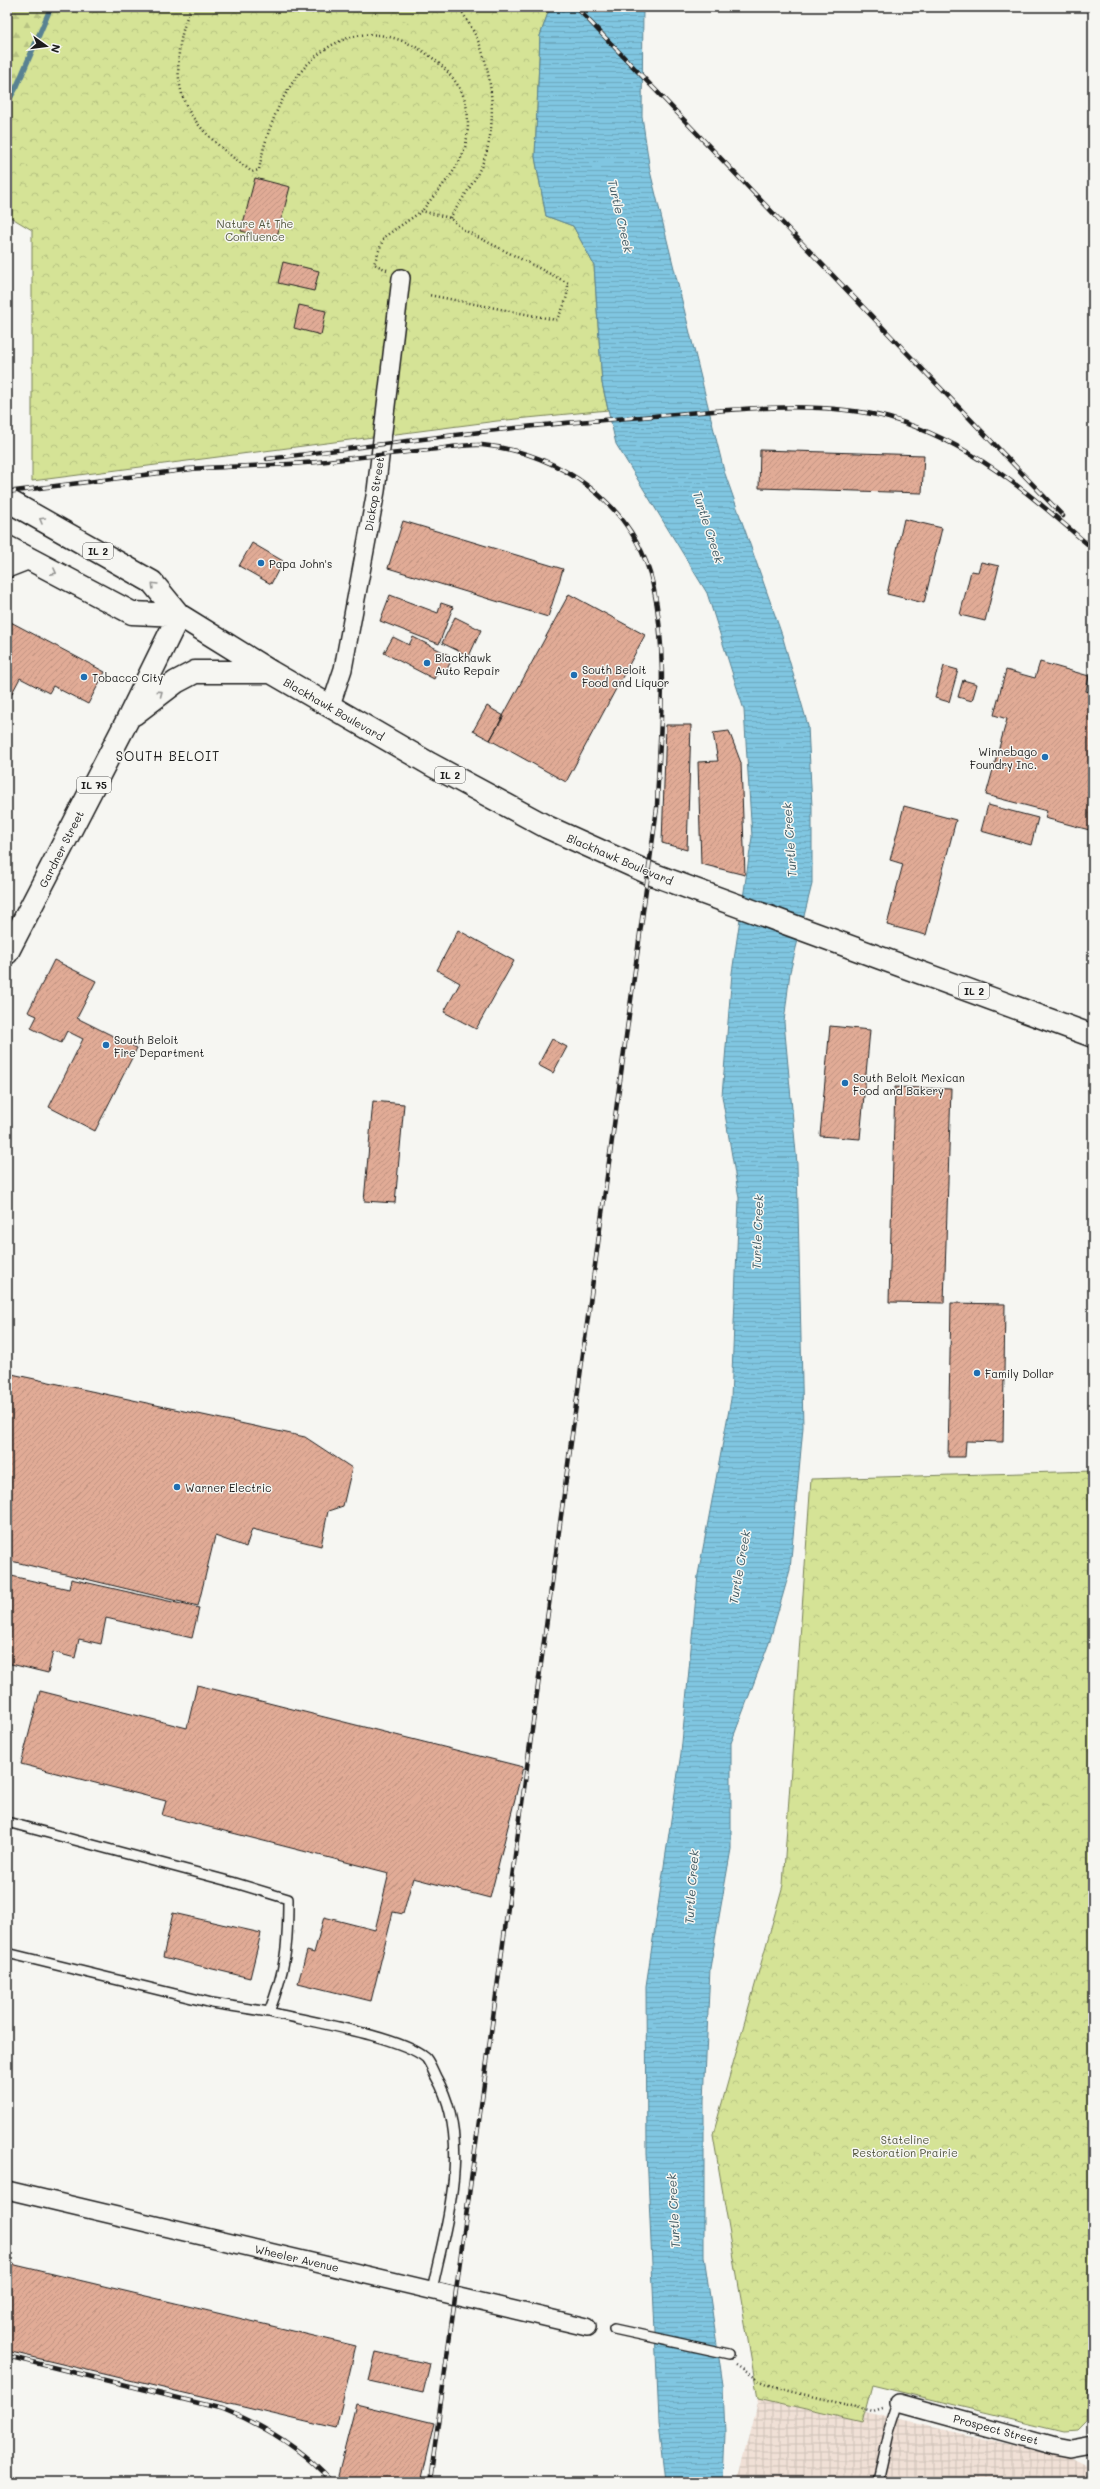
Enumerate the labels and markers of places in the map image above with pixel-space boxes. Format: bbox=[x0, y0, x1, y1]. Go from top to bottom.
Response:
place label: Papa John's bbox=[269, 556, 332, 571]
marker: Papa John's bbox=[256, 558, 266, 568]
place label: Blackhawk Auto Repair bbox=[435, 650, 500, 678]
marker: Blackhawk Auto Repair bbox=[422, 658, 432, 668]
place label: South Beloit Food and Liquor bbox=[582, 662, 669, 690]
place label: Tobacco City bbox=[92, 670, 164, 685]
marker: South Beloit Food and Liquor bbox=[569, 670, 579, 680]
marker: Tobacco City bbox=[79, 672, 89, 682]
place label: Winnebago Foundry Inc. bbox=[970, 744, 1037, 772]
marker: Winnebago Foundry Inc. bbox=[1040, 752, 1050, 762]
place label: South Beloit Fire Department bbox=[114, 1032, 204, 1060]
marker: South Beloit Fire Department bbox=[101, 1040, 111, 1050]
place label: South Beloit Mexican Food and Bakery bbox=[853, 1070, 965, 1098]
marker: South Beloit Mexican Food and Bakery bbox=[840, 1078, 850, 1088]
place label: Family Dollar bbox=[985, 1366, 1054, 1381]
marker: Family Dollar bbox=[972, 1368, 982, 1378]
place label: Warner Electric bbox=[185, 1480, 272, 1495]
marker: Warner Electric bbox=[172, 1482, 182, 1492]

